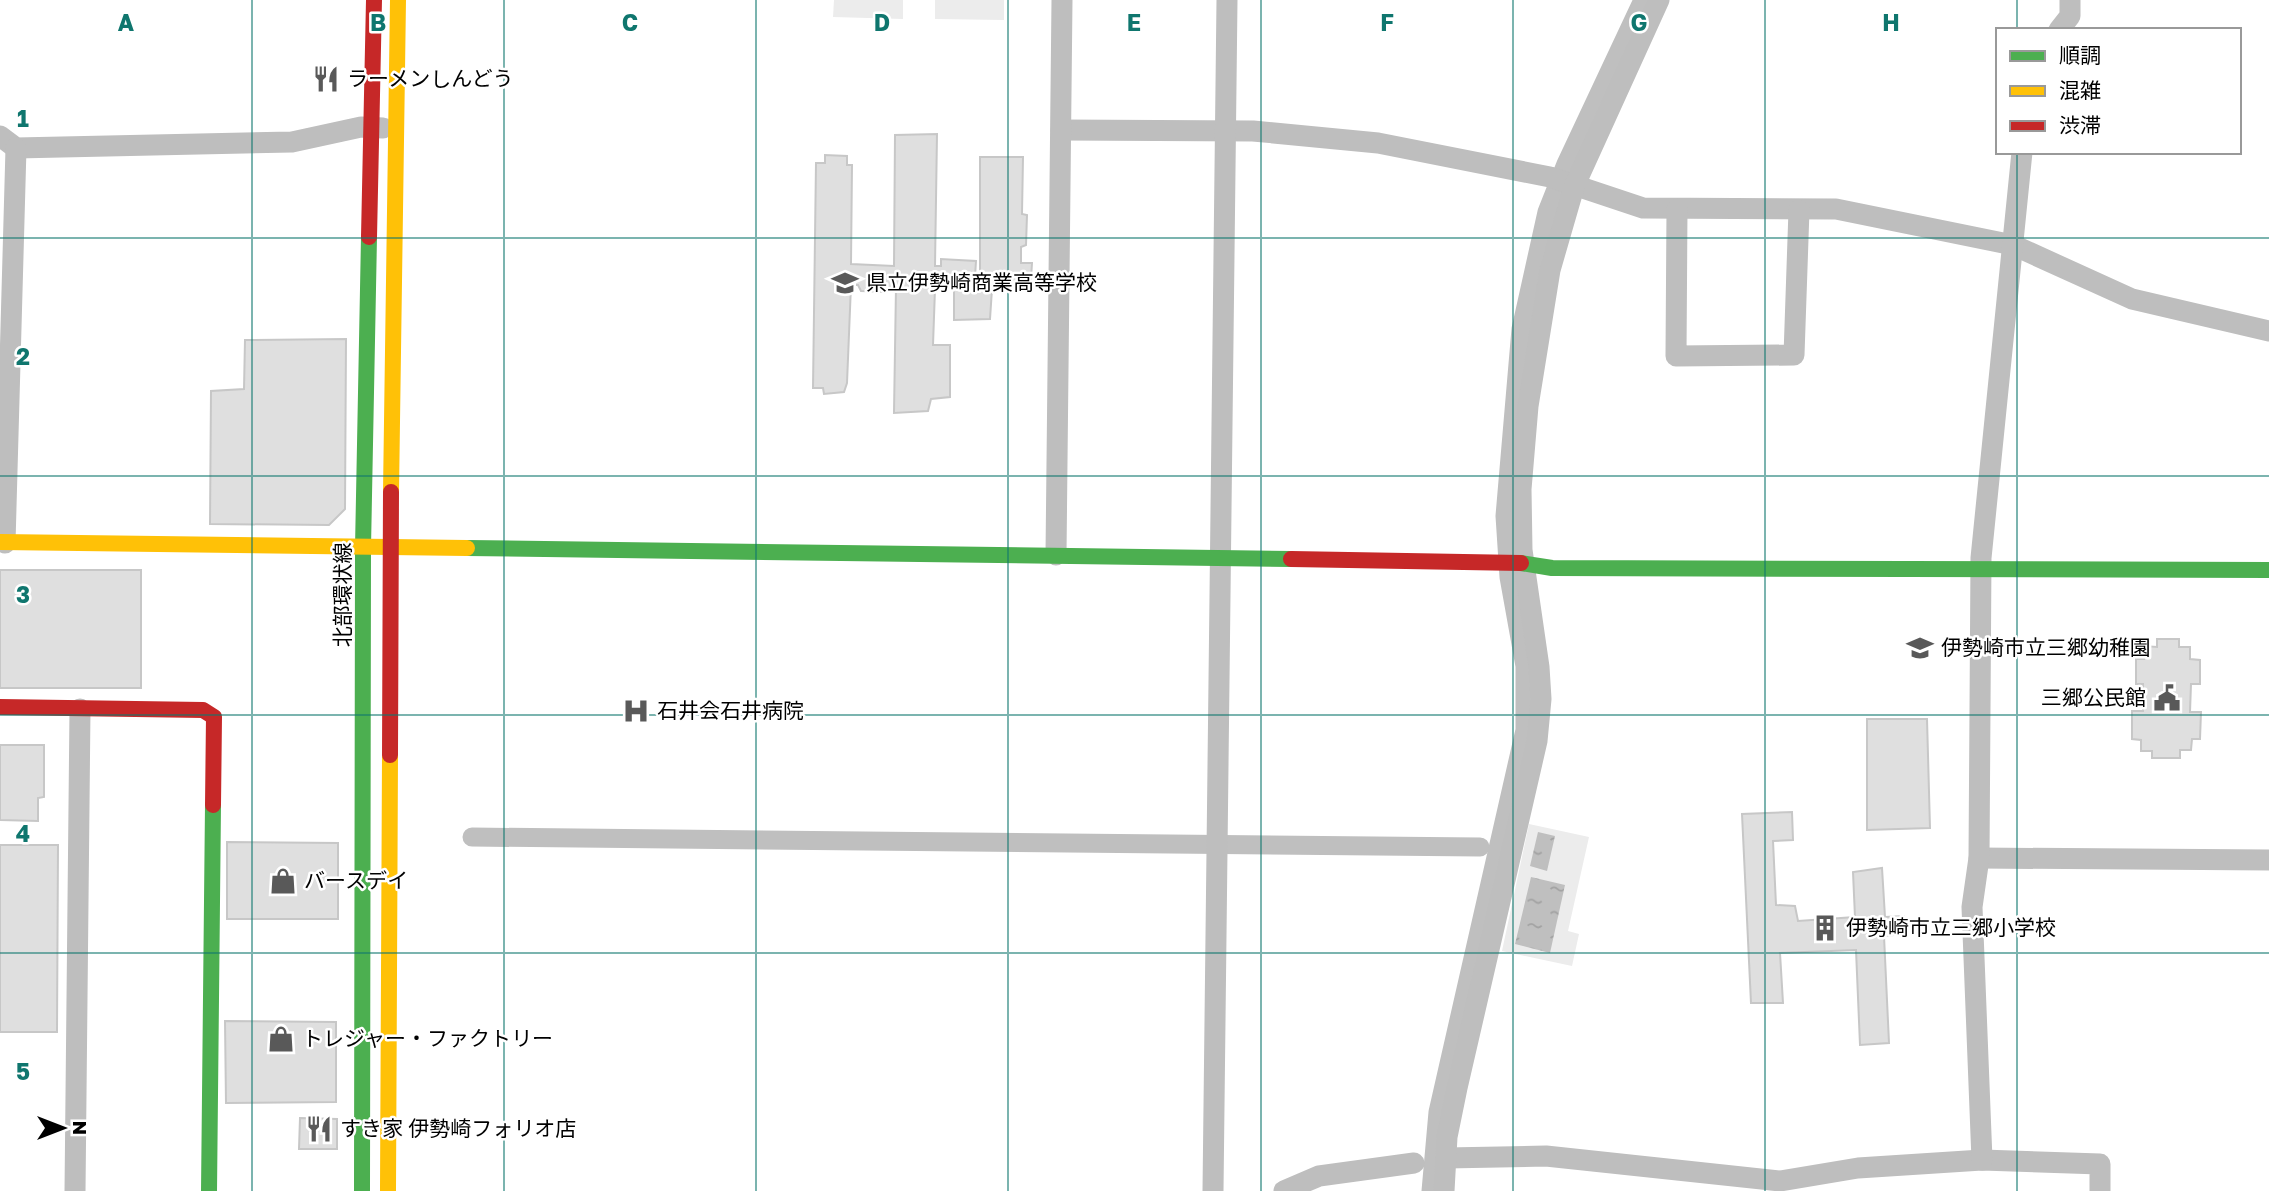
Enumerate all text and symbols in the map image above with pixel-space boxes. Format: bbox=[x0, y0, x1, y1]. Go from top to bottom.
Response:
text: A bbox=[118, 8, 135, 36]
text: B bbox=[370, 8, 386, 36]
text: C bbox=[622, 8, 638, 36]
text: D bbox=[874, 8, 890, 36]
text: E bbox=[1127, 8, 1141, 36]
text: F bbox=[1380, 8, 1394, 36]
text: G bbox=[1631, 8, 1647, 36]
text: H bbox=[1882, 8, 1900, 36]
legend bbox=[1996, 28, 2241, 154]
text: 順調 bbox=[2059, 42, 2101, 68]
restaurant icon: ラーメンしんどう bbox=[311, 64, 341, 94]
place label: ラーメンしんどう bbox=[347, 65, 514, 91]
text: 混雑 bbox=[2059, 77, 2101, 103]
text: 1 bbox=[17, 104, 29, 132]
text: 渋滞 bbox=[2059, 112, 2101, 138]
school or university icon: 県立伊勢崎商業高等学校 bbox=[830, 268, 860, 298]
place label: 県立伊勢崎商業高等学校 bbox=[866, 269, 1097, 295]
text: 2 bbox=[16, 342, 30, 370]
street label: 北部環状線 bbox=[329, 543, 355, 648]
text: 3 bbox=[16, 580, 30, 608]
school or university icon: 伊勢崎市立三郷幼稚園 bbox=[1905, 633, 1935, 663]
place label: 伊勢崎市立三郷幼稚園 bbox=[1941, 634, 2151, 660]
public building icon: 三郷公民館 bbox=[2152, 683, 2182, 713]
place label: 三郷公民館 bbox=[2041, 684, 2146, 710]
hospital icon: 石井会石井病院 bbox=[621, 696, 651, 726]
place label: 石井会石井病院 bbox=[657, 697, 804, 723]
text: 4 bbox=[16, 819, 30, 847]
shop icon: バースデイ bbox=[268, 866, 298, 896]
place label: バースデイ bbox=[304, 867, 408, 893]
building icon: 伊勢崎市立三郷小学校 bbox=[1810, 913, 1840, 943]
place label: 伊勢崎市立三郷小学校 bbox=[1846, 914, 2056, 940]
shop icon: トレジャー・ファクトリー bbox=[266, 1024, 296, 1054]
place label: トレジャー・ファクトリー bbox=[302, 1025, 553, 1051]
text: 5 bbox=[16, 1057, 30, 1085]
north arrow bbox=[28, 1093, 98, 1163]
restaurant icon: すき家 伊勢崎フォリオ店 bbox=[304, 1114, 334, 1144]
place label: すき家 伊勢崎フォリオ店 bbox=[340, 1115, 576, 1141]
text: N bbox=[69, 1121, 92, 1135]

